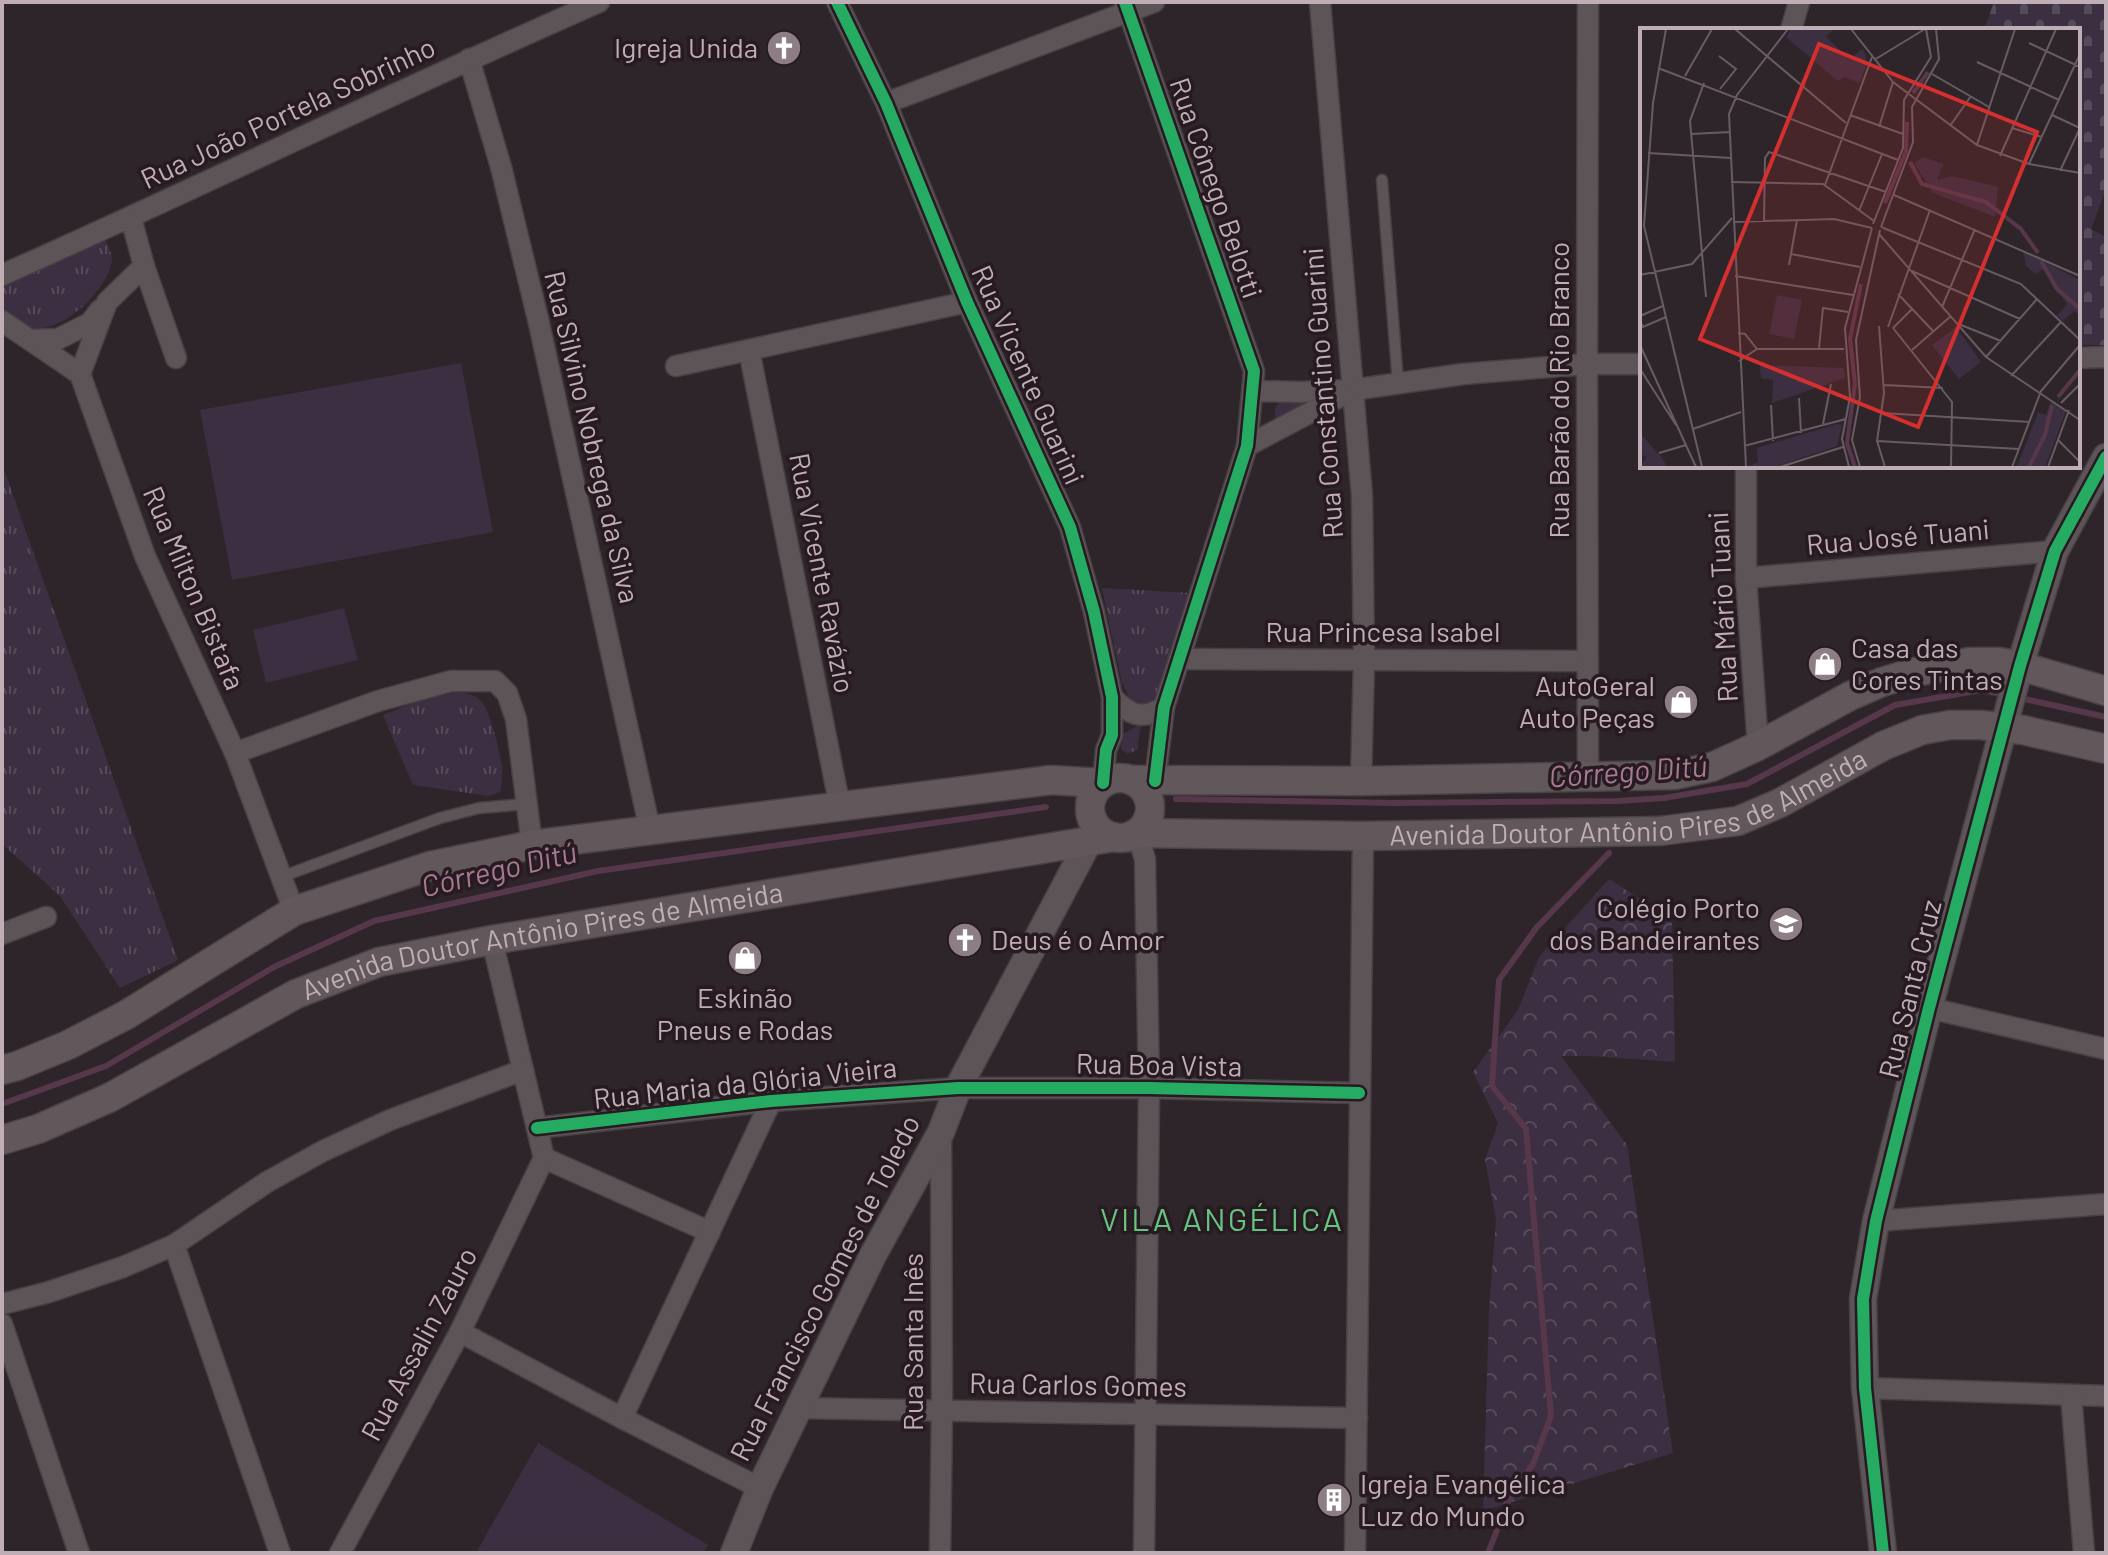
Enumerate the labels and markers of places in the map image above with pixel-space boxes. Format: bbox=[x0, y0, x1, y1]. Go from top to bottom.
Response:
church icon: Igreja Unida bbox=[765, 29, 803, 67]
place label: Igreja Unida bbox=[614, 30, 758, 64]
place label: Casa das Cores Tintas bbox=[1851, 630, 2003, 696]
shop icon: Casa das Cores Tintas bbox=[1806, 645, 1844, 683]
place label: AutoGeral Auto Peças bbox=[1519, 668, 1655, 734]
shop icon: AutoGeral Auto Peças bbox=[1662, 683, 1700, 721]
place label: Colégio Porto dos Bandeirantes bbox=[1549, 890, 1760, 956]
school or university icon: Colégio Porto dos Bandeirantes bbox=[1767, 905, 1805, 943]
church icon: Deus é o Amor bbox=[946, 921, 984, 959]
place label: Deus é o Amor bbox=[991, 922, 1164, 956]
shop icon: Eskinão Pneus e Rodas bbox=[726, 939, 764, 977]
place label: Eskinão Pneus e Rodas bbox=[657, 980, 833, 1046]
place label: Igreja Evangélica Luz do Mundo bbox=[1360, 1466, 1566, 1532]
building icon: Igreja Evangélica Luz do Mundo bbox=[1315, 1481, 1353, 1519]

